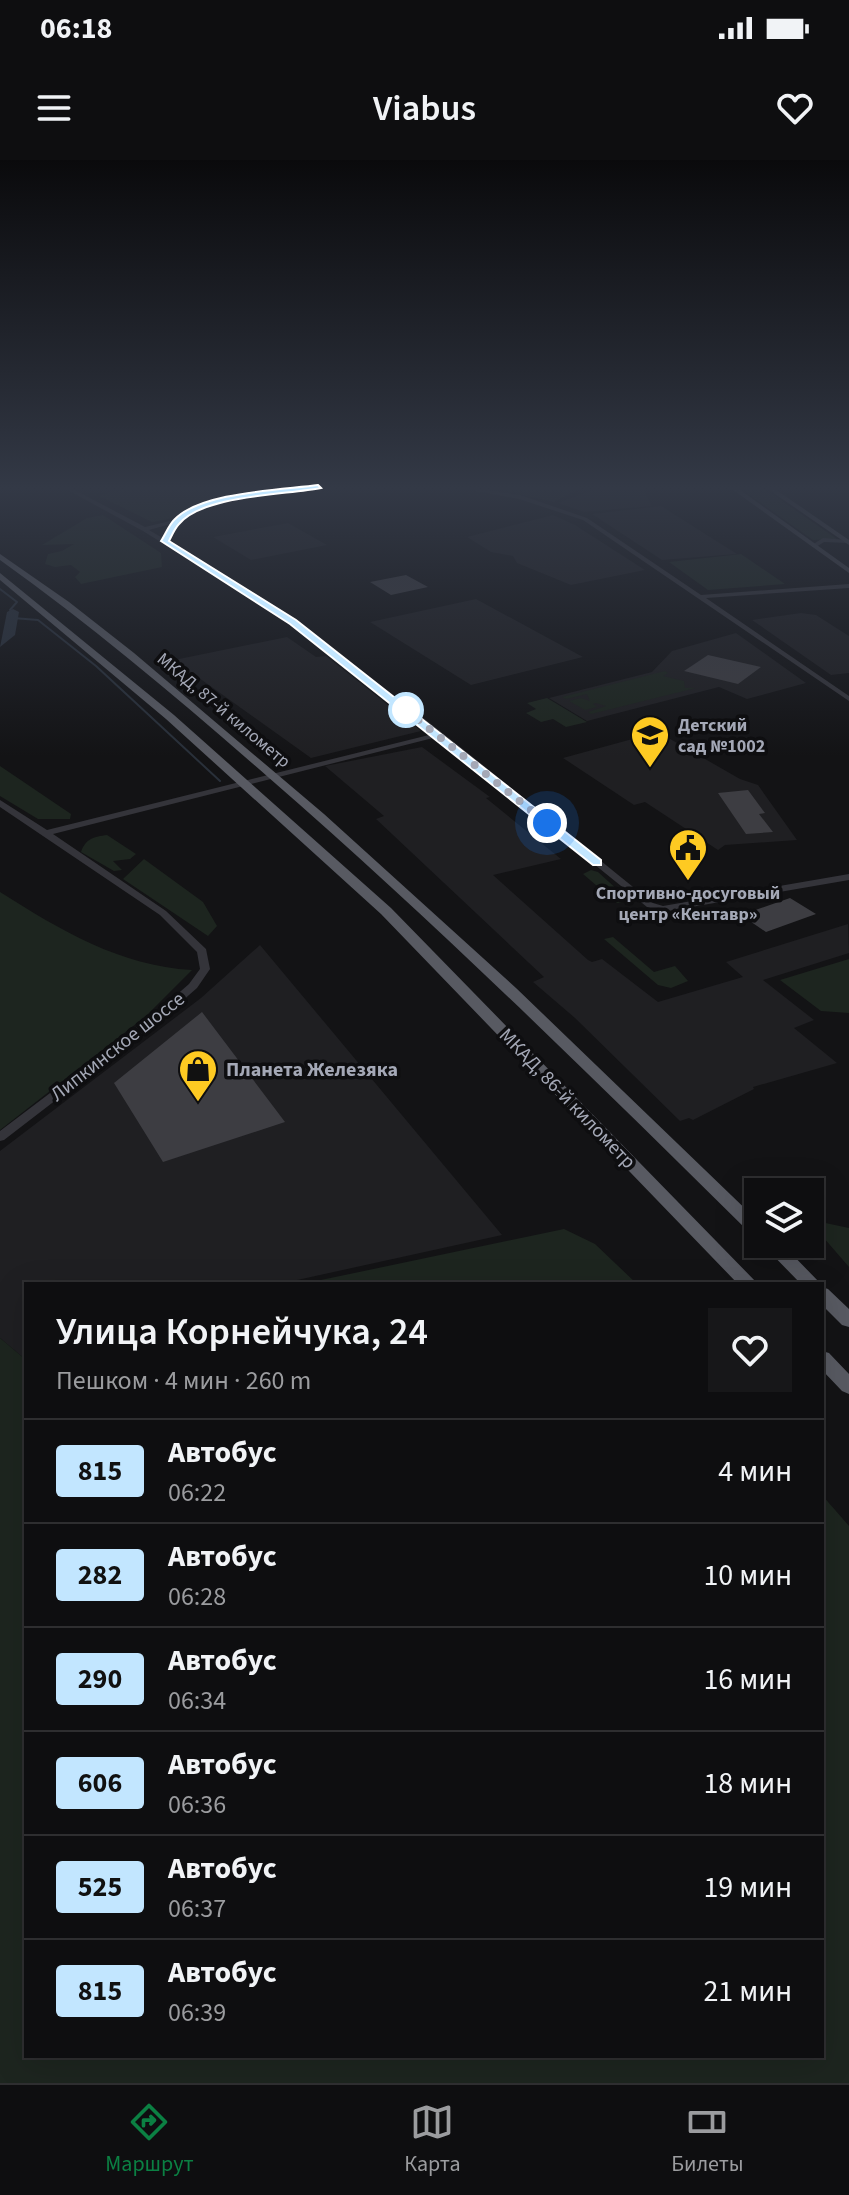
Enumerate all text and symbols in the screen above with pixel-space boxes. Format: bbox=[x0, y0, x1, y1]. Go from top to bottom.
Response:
text: 06:18 bbox=[40, 7, 112, 50]
text: Viabus bbox=[373, 83, 476, 134]
icon: menu bbox=[32, 86, 76, 130]
icon: heart bbox=[773, 86, 817, 130]
street label: МКАД, 87-й километр bbox=[152, 647, 296, 774]
unlabelled marker bbox=[389, 693, 423, 727]
place label: Детский сад №1002 bbox=[678, 713, 765, 759]
school or university icon: Детский сад №1002 bbox=[629, 714, 671, 769]
your location bbox=[527, 803, 567, 843]
public building icon: Спортивно-досуговый центр «Кентавр» bbox=[667, 827, 709, 882]
place label: Спортивно-досуговый центр «Кентавр» bbox=[596, 881, 780, 927]
street label: Липкинское шоссе bbox=[44, 985, 191, 1108]
street label: МКАД, 86-й километр bbox=[493, 1022, 642, 1175]
shop icon: Планета Железяка bbox=[177, 1048, 219, 1103]
place label: Планета Железяка bbox=[226, 1056, 398, 1084]
map controls bbox=[744, 1178, 824, 1258]
button: layers bbox=[744, 1178, 824, 1258]
text: Улица Корнейчука, 24 bbox=[56, 1305, 428, 1359]
button: heart bbox=[708, 1308, 792, 1392]
text: Пешком · 4 мин · 260 m bbox=[56, 1362, 311, 1399]
text: Автобус bbox=[168, 1431, 277, 1474]
text: 4 мин bbox=[718, 1450, 792, 1493]
text: 815 bbox=[78, 1451, 122, 1491]
text: 06:22 bbox=[168, 1474, 226, 1511]
text: Автобус bbox=[168, 1535, 277, 1578]
text: 10 мин bbox=[703, 1554, 792, 1597]
text: 282 bbox=[78, 1555, 122, 1595]
text: 06:28 bbox=[168, 1578, 226, 1615]
text: Автобус bbox=[168, 1639, 277, 1682]
text: 16 мин bbox=[703, 1658, 792, 1701]
text: 290 bbox=[78, 1659, 122, 1699]
text: 06:34 bbox=[168, 1682, 226, 1719]
text: Автобус bbox=[168, 1743, 277, 1786]
text: 18 мин bbox=[703, 1762, 792, 1805]
text: 606 bbox=[78, 1763, 122, 1803]
text: 06:36 bbox=[168, 1786, 226, 1823]
text: Автобус bbox=[168, 1847, 277, 1890]
text: 19 мин bbox=[703, 1866, 792, 1909]
text: 525 bbox=[78, 1867, 122, 1907]
text: 06:37 bbox=[168, 1890, 226, 1927]
text: Автобус bbox=[168, 1951, 277, 1994]
text: 21 мин bbox=[703, 1970, 792, 2013]
text: 815 bbox=[78, 1971, 122, 2011]
text: 06:39 bbox=[168, 1994, 226, 2031]
tab: Маршрут bbox=[105, 2100, 194, 2180]
tab: Карта bbox=[404, 2100, 461, 2180]
tab: Билеты bbox=[671, 2100, 744, 2180]

